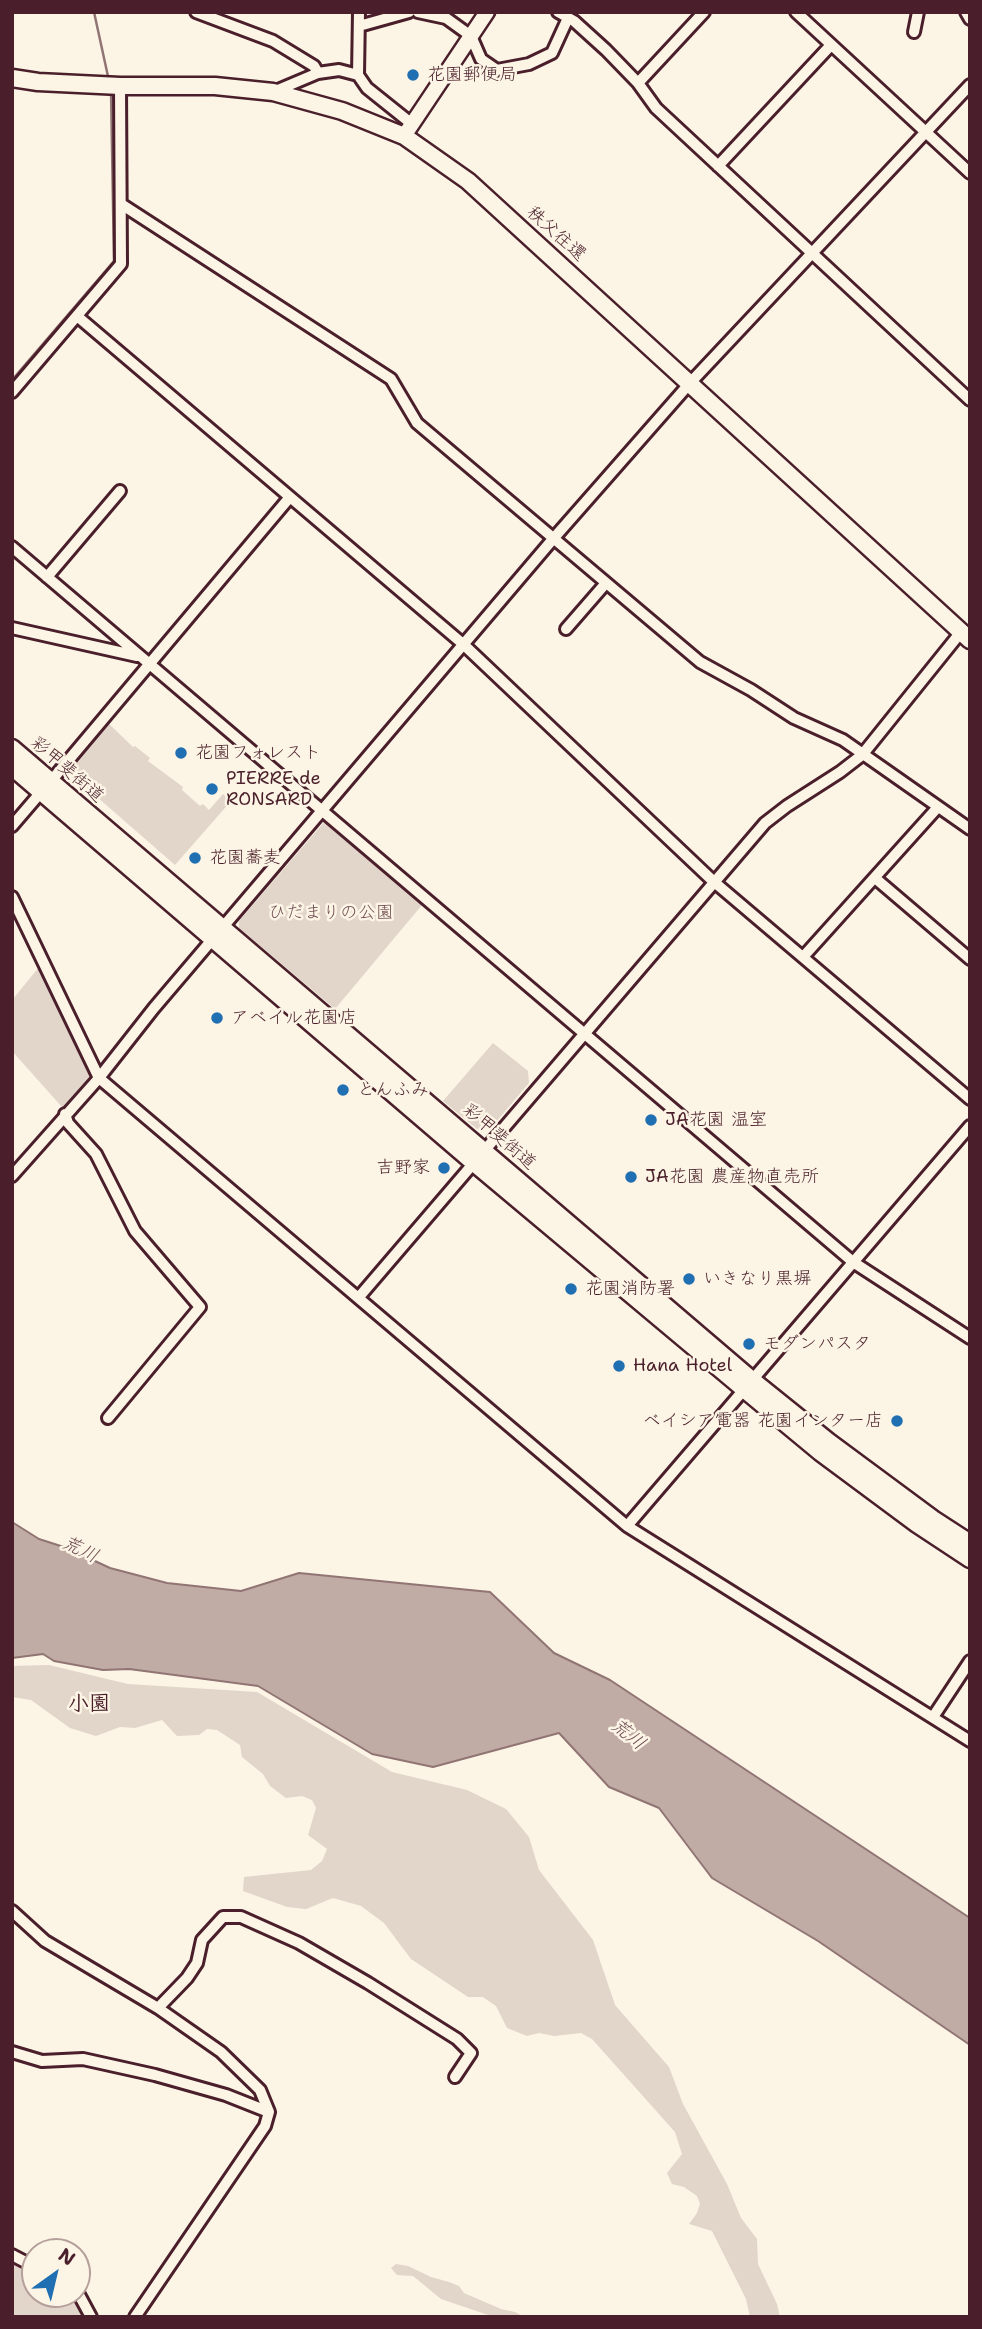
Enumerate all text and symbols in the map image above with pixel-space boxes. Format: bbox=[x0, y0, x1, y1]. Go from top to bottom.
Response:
place label: 花園郵便局 bbox=[427, 64, 517, 86]
marker: 花園郵便局 bbox=[405, 67, 421, 83]
street label: 秩父往還 bbox=[522, 202, 590, 266]
street label: 彩甲斐街道 bbox=[26, 732, 108, 808]
place label: 花園フォレスト bbox=[195, 742, 321, 764]
marker: 花園フォレスト bbox=[173, 745, 189, 761]
place label: PIERRE de RONSARD bbox=[226, 768, 321, 810]
marker: PIERRE de RONSARD bbox=[204, 781, 220, 797]
place label: 花園蕎麦 bbox=[209, 847, 281, 869]
marker: 花園蕎麦 bbox=[187, 850, 203, 866]
park label: ひだまりの公園 bbox=[268, 902, 394, 924]
place label: アベイル花園店 bbox=[231, 1007, 357, 1029]
marker: アベイル花園店 bbox=[209, 1010, 225, 1026]
place label: とんふみ bbox=[357, 1079, 429, 1101]
marker: とんふみ bbox=[335, 1082, 351, 1098]
street label: 彩甲斐街道 bbox=[458, 1099, 540, 1175]
place label: JA花園 温室 bbox=[665, 1109, 767, 1131]
marker: JA花園 温室 bbox=[643, 1112, 659, 1128]
place label: 吉野家 bbox=[376, 1157, 430, 1179]
marker: 吉野家 bbox=[436, 1160, 452, 1176]
place label: JA花園 農産物直売所 bbox=[645, 1166, 819, 1188]
marker: JA花園 農産物直売所 bbox=[623, 1169, 639, 1185]
place label: いきなり黒塀 bbox=[703, 1268, 811, 1290]
marker: いきなり黒塀 bbox=[681, 1271, 697, 1287]
place label: 花園消防署 bbox=[585, 1278, 675, 1300]
marker: 花園消防署 bbox=[563, 1281, 579, 1297]
place label: モダンパスタ bbox=[763, 1333, 871, 1355]
marker: モダンパスタ bbox=[741, 1336, 757, 1352]
place label: Hana Hotel bbox=[633, 1355, 732, 1377]
marker: Hana Hotel bbox=[611, 1358, 627, 1374]
place label: ベイシア電器 花園インター店 bbox=[643, 1410, 883, 1432]
marker: ベイシア電器 花園インター店 bbox=[889, 1413, 905, 1429]
water label: 荒川 bbox=[58, 1531, 102, 1569]
district label: 小園 bbox=[68, 1692, 110, 1718]
water label: 荒川 bbox=[606, 1714, 650, 1756]
north arrow bbox=[21, 2238, 91, 2308]
text: N bbox=[54, 2242, 80, 2271]

